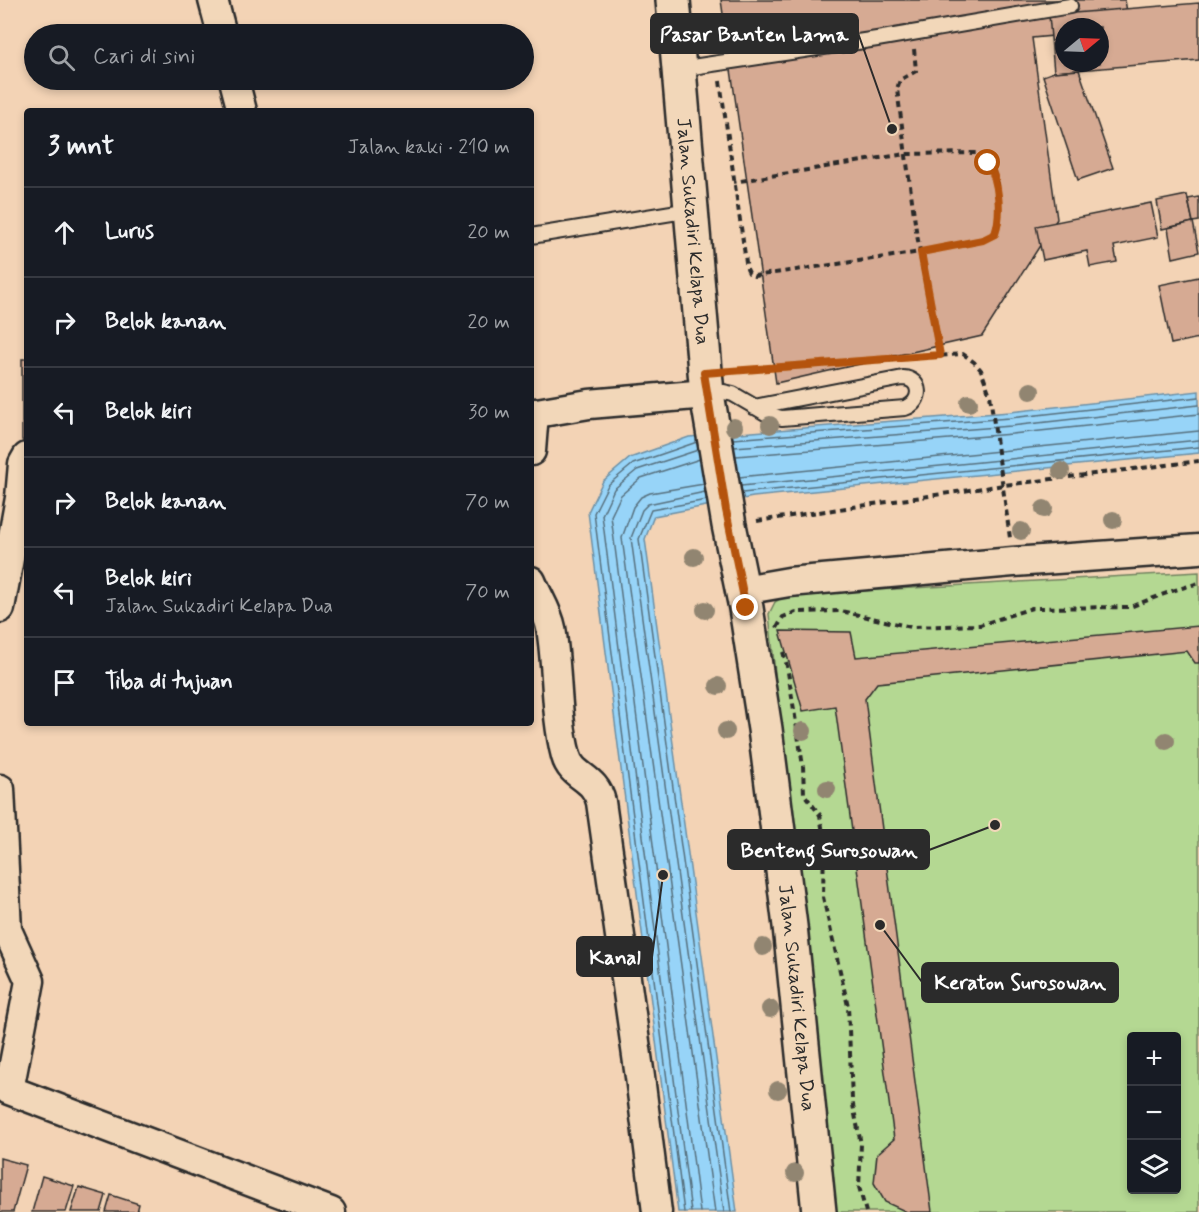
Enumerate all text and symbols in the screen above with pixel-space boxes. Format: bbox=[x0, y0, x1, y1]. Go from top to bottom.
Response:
callout: Pasar Banten Lama bbox=[651, 14, 858, 53]
north arrow bbox=[1055, 18, 1109, 72]
text: Pasar Banten Lama bbox=[660, 21, 850, 49]
search box bbox=[24, 24, 534, 90]
icon: search bbox=[45, 41, 78, 74]
text: Cari di sini bbox=[93, 43, 195, 71]
street label: Jalan Sukadiri Kelapa Dua bbox=[670, 116, 716, 346]
text: 3 mnt bbox=[48, 130, 114, 164]
text: Jalan kaki · 210 m bbox=[347, 134, 510, 161]
route start bbox=[974, 149, 1000, 175]
icon: ahead bbox=[48, 216, 81, 249]
text: Lurus bbox=[105, 218, 154, 246]
text: 20 m bbox=[467, 219, 510, 246]
icon: right bbox=[48, 306, 81, 339]
text: Belok kanan bbox=[105, 308, 226, 336]
text: 20 m bbox=[467, 309, 510, 336]
icon: left bbox=[48, 396, 81, 429]
text: Belok kiri bbox=[105, 398, 192, 426]
text: 30 m bbox=[468, 399, 510, 426]
icon: right bbox=[48, 486, 81, 519]
text: Belok kanan bbox=[105, 488, 226, 516]
text: 70 m bbox=[465, 489, 510, 516]
text: Belok kiri bbox=[105, 565, 192, 593]
icon: left bbox=[48, 576, 81, 609]
text: 70 m bbox=[465, 579, 510, 606]
text: Jalan Sukadiri Kelapa Dua bbox=[105, 593, 333, 620]
route end bbox=[732, 594, 758, 620]
icon: arrive bbox=[48, 666, 81, 699]
text: Tiba di tujuan bbox=[105, 668, 233, 696]
callout: Benteng Surosowan bbox=[728, 830, 929, 869]
text: Benteng Surosowan bbox=[740, 837, 918, 867]
street label: Jalan Sukadiri Kelapa Dua bbox=[771, 882, 822, 1112]
callout: Kanal bbox=[577, 937, 652, 976]
text: Kanal bbox=[589, 944, 641, 972]
callout: Keraton Surosowan bbox=[922, 963, 1118, 1002]
text: Keraton Surosowan bbox=[934, 969, 1106, 997]
map controls bbox=[1127, 1032, 1181, 1194]
button: + bbox=[1127, 1032, 1181, 1086]
button: − bbox=[1127, 1086, 1181, 1140]
button: layers bbox=[1127, 1140, 1181, 1194]

